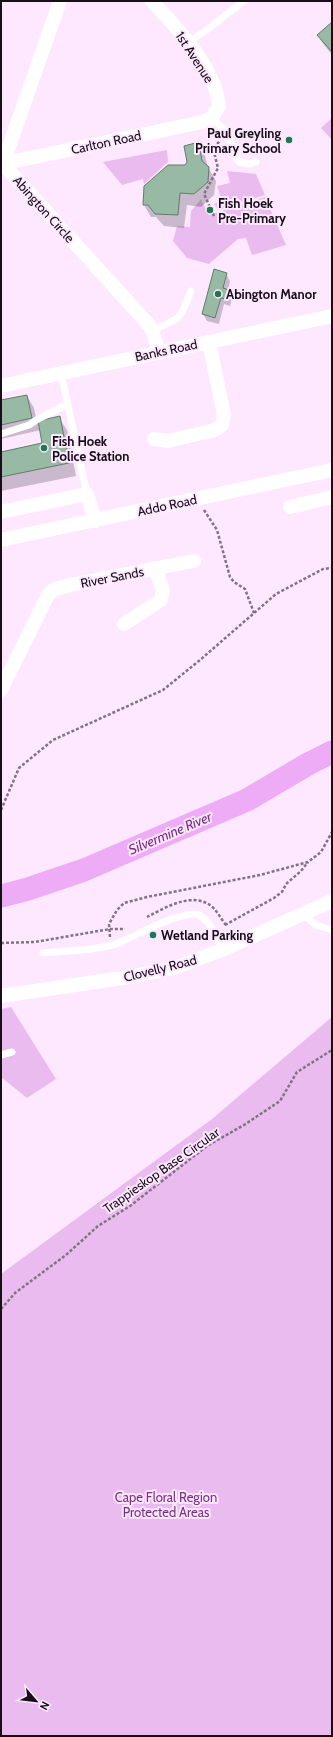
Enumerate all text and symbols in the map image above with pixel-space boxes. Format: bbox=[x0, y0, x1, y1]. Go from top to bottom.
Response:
street label: 1st Avenue bbox=[172, 28, 218, 86]
place label: Paul Greyling Primary School bbox=[195, 125, 282, 156]
street label: Carlton Road bbox=[69, 127, 143, 157]
marker: Paul Greyling Primary School bbox=[284, 135, 294, 145]
street label: Abington Circle bbox=[10, 172, 78, 246]
place label: Fish Hoek Pre-Primary bbox=[218, 195, 286, 226]
marker: Fish Hoek Pre-Primary bbox=[205, 205, 215, 215]
place label: Abington Manor bbox=[226, 286, 317, 302]
marker: Abington Manor bbox=[213, 289, 223, 299]
street label: Banks Road bbox=[133, 336, 199, 364]
place label: Fish Hoek Police Station bbox=[52, 433, 129, 464]
marker: Fish Hoek Police Station bbox=[39, 443, 49, 453]
street label: Addo Road bbox=[136, 491, 198, 519]
street label: River Sands bbox=[79, 563, 146, 591]
water label: Silvermine River bbox=[126, 807, 215, 859]
place label: Wetland Parking bbox=[161, 927, 254, 943]
marker: Wetland Parking bbox=[148, 930, 158, 940]
street label: Clovelly Road bbox=[122, 951, 198, 985]
street label: Trappieskop Base Circular bbox=[100, 1123, 223, 1216]
park label: Cape Floral Region Protected Areas bbox=[115, 1489, 217, 1520]
north arrow bbox=[16, 1681, 56, 1721]
text: N bbox=[37, 1699, 53, 1712]

